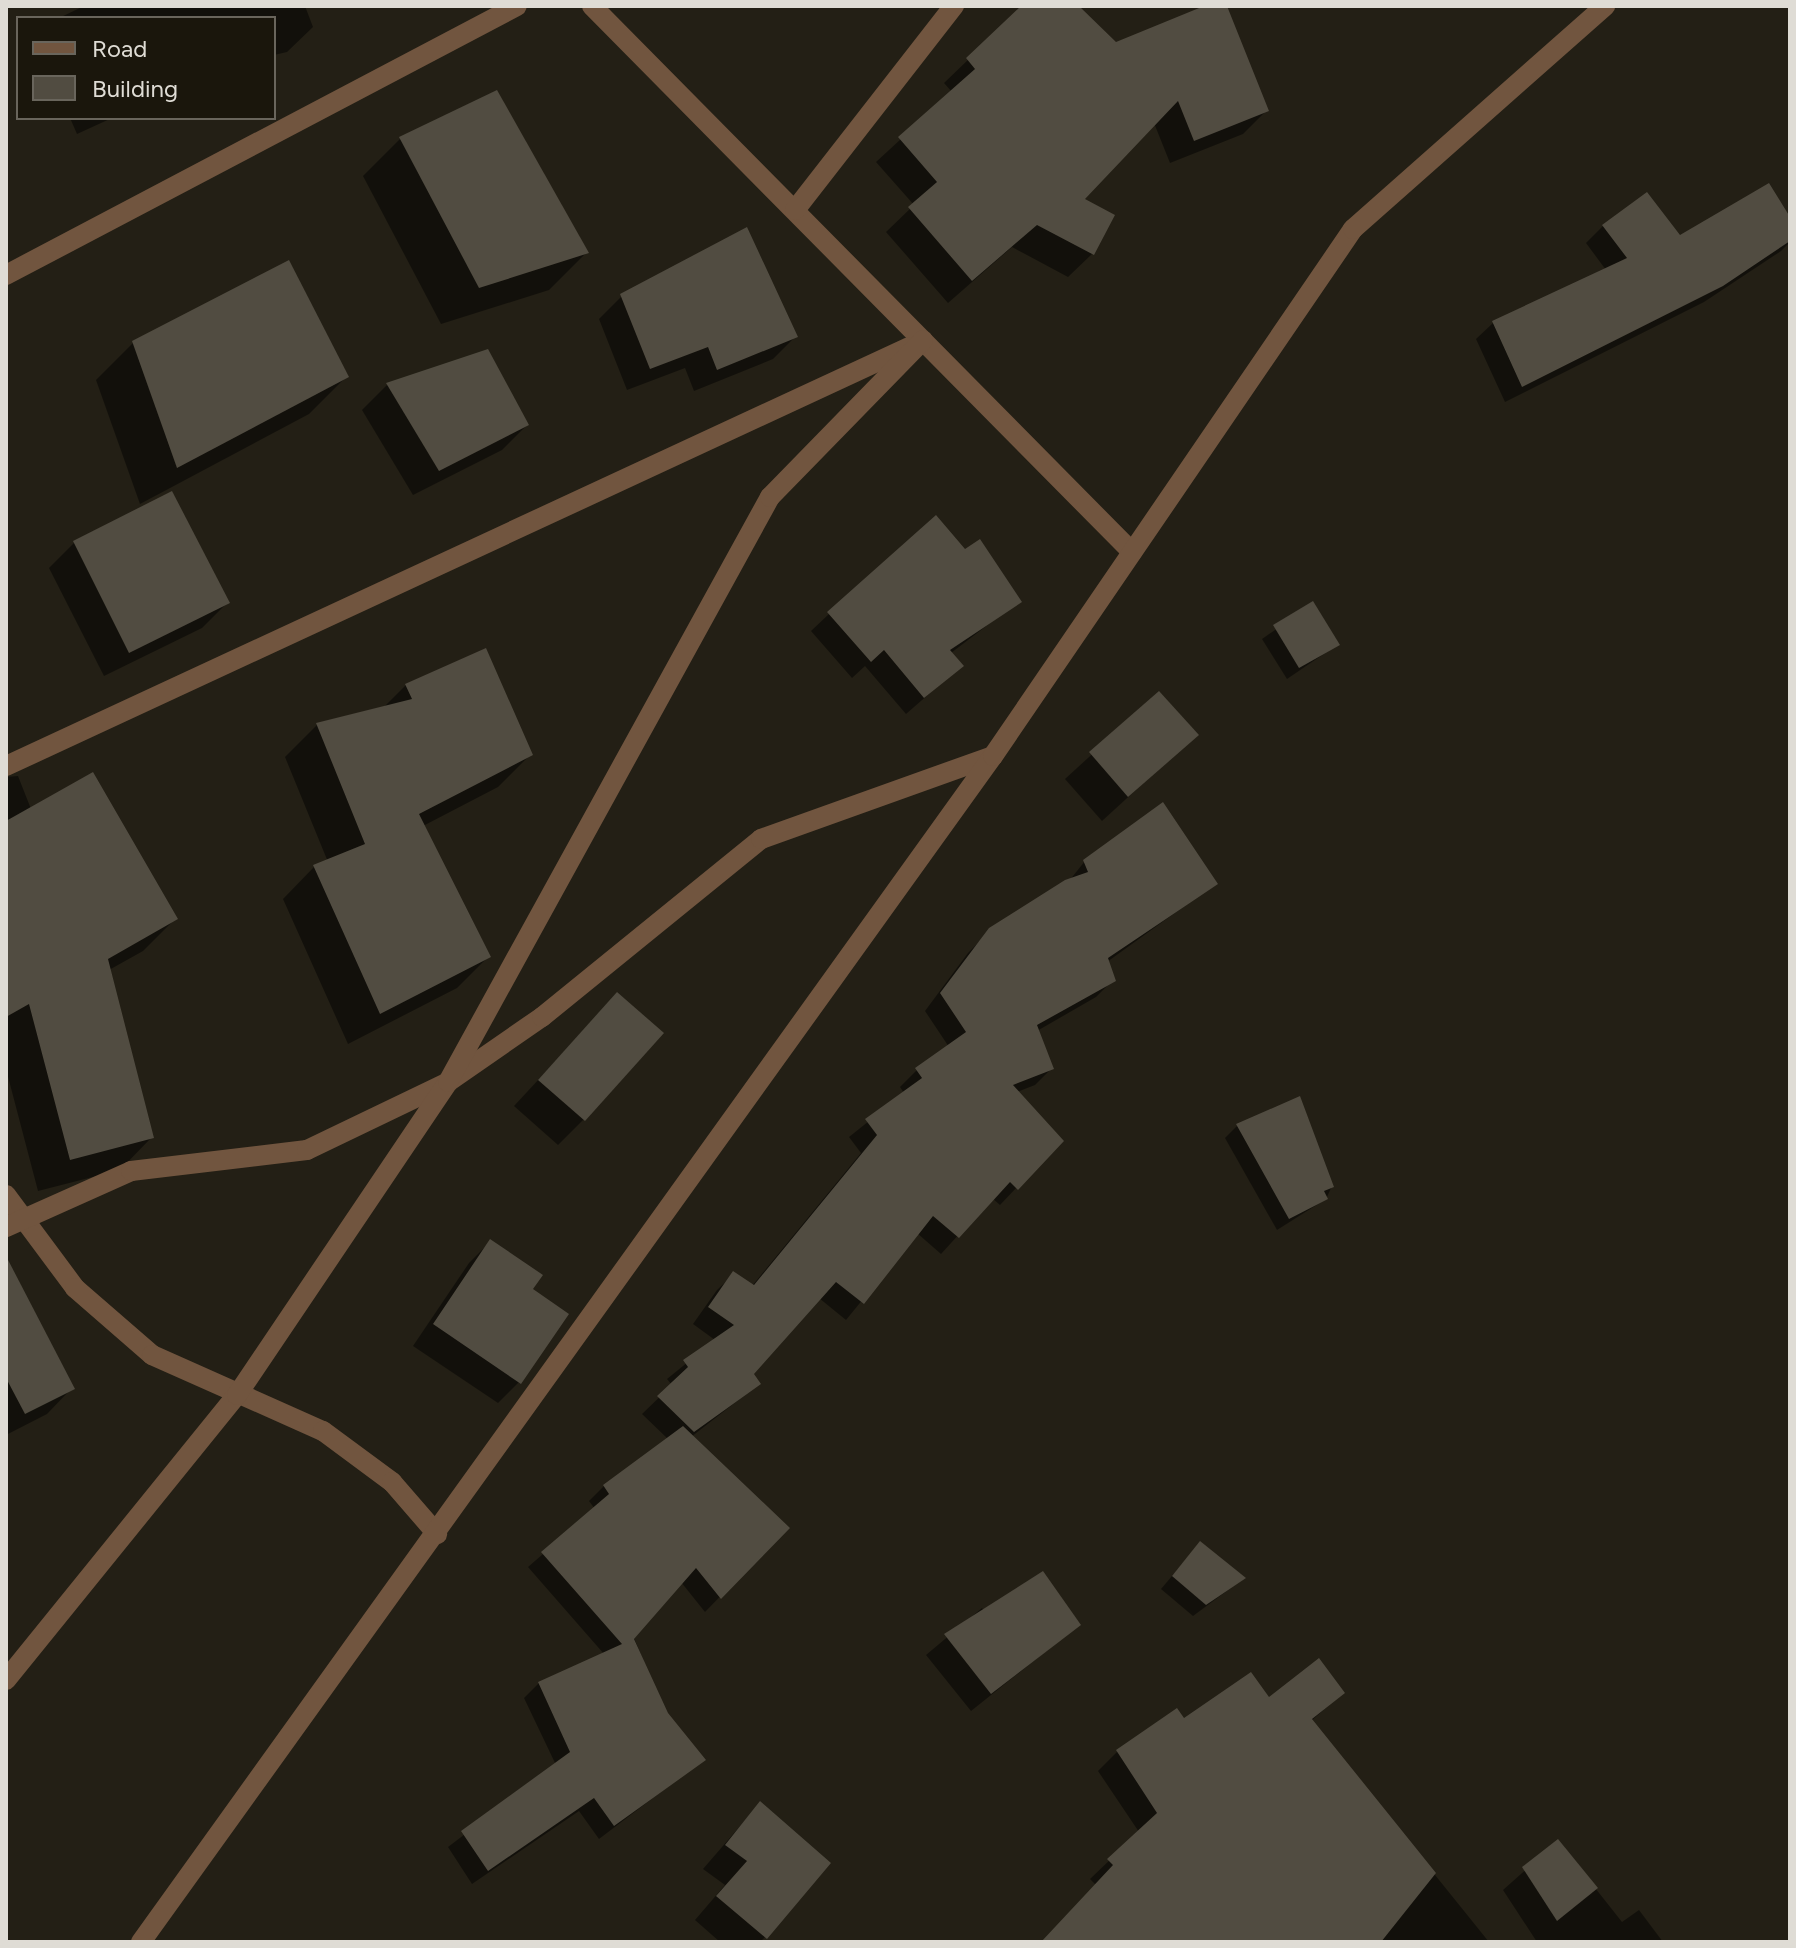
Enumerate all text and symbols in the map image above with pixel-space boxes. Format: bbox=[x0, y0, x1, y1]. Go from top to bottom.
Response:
legend bbox=[16, 16, 276, 120]
text: Road bbox=[92, 34, 147, 63]
text: Building bbox=[92, 74, 178, 103]

